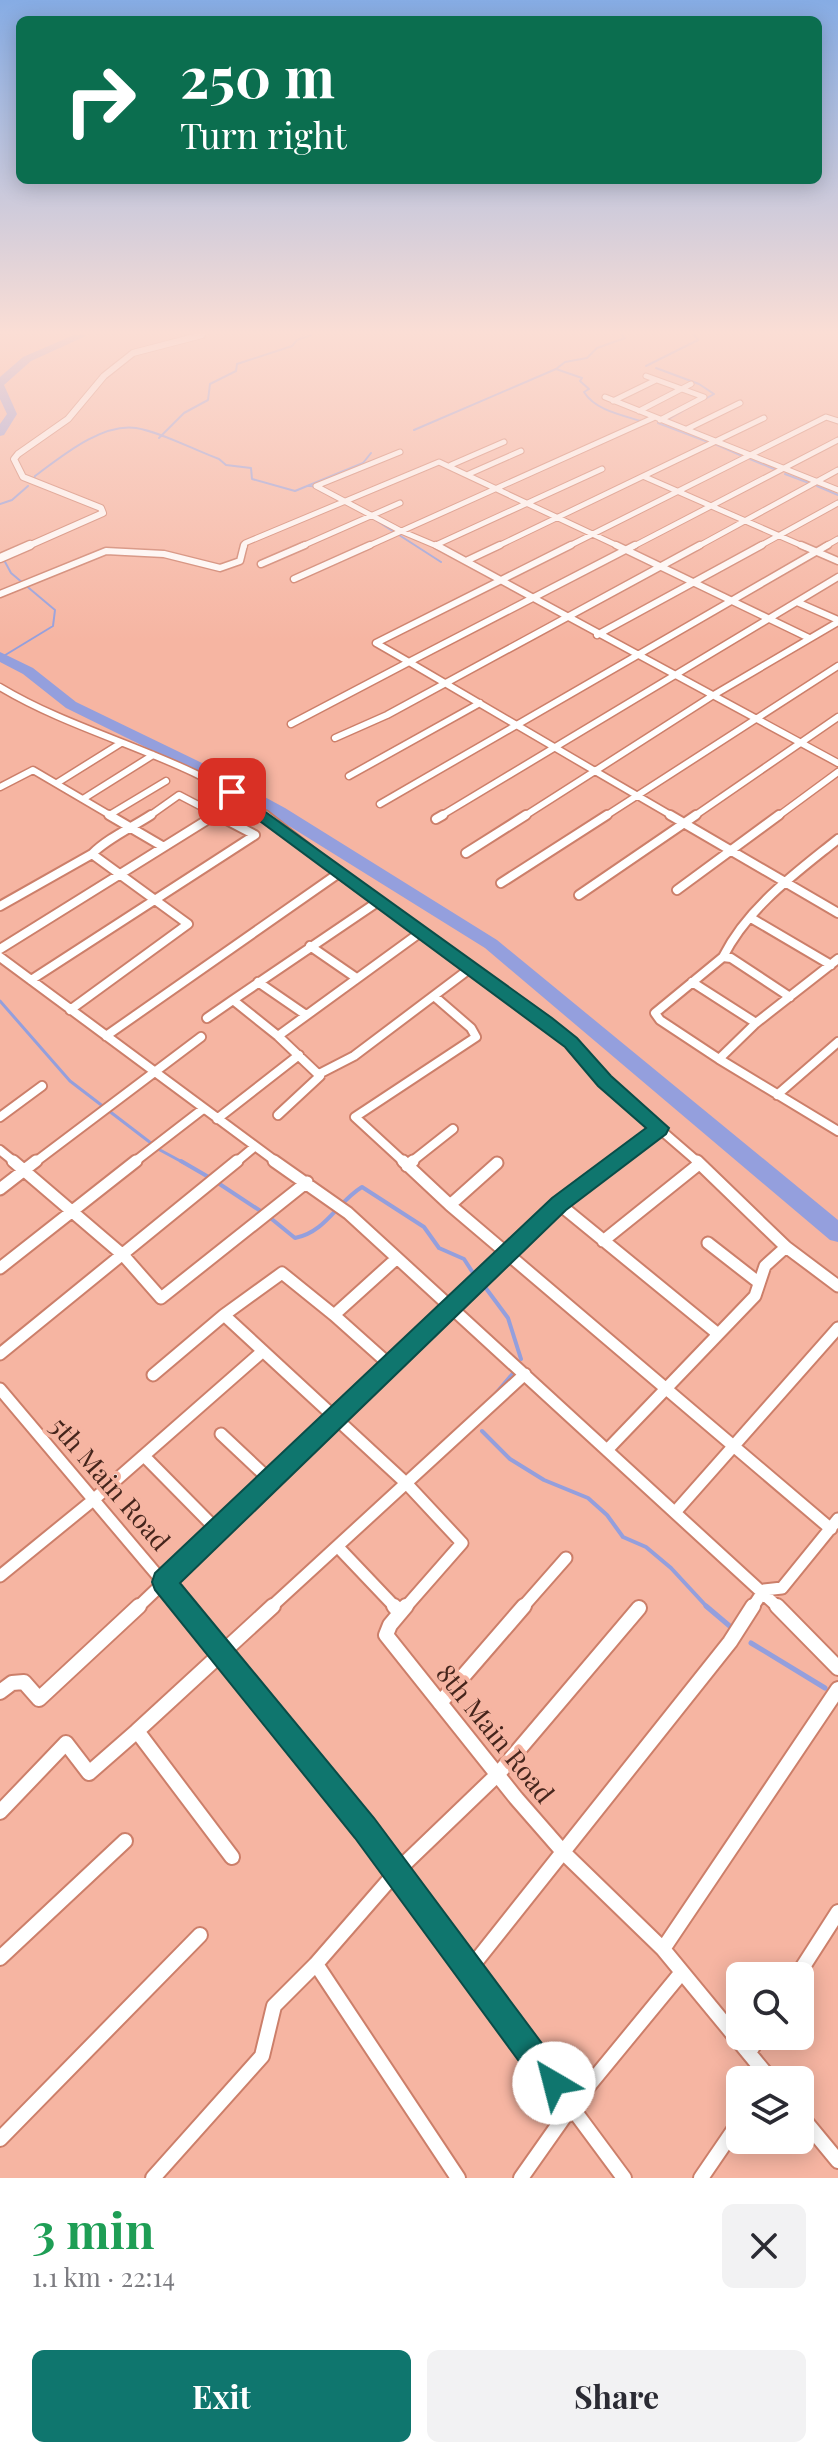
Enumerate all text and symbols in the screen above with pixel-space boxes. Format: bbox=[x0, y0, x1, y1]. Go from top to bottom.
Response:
text: 250 m bbox=[180, 38, 335, 113]
icon: right bbox=[48, 48, 152, 152]
text: Turn right bbox=[180, 110, 347, 158]
pin bbox=[198, 758, 266, 826]
icon: arrive bbox=[210, 770, 254, 814]
street label: 5th Main Road bbox=[43, 1409, 179, 1557]
street label: 8th Main Road bbox=[429, 1656, 563, 1810]
map controls bbox=[726, 1962, 814, 2154]
button: search bbox=[726, 1962, 814, 2050]
position arrow bbox=[512, 2041, 596, 2125]
button: layers bbox=[726, 2066, 814, 2154]
text: 3 min bbox=[32, 2197, 154, 2261]
button: close bbox=[722, 2204, 806, 2288]
text: 1.1 km · 22:14 bbox=[32, 2259, 175, 2294]
button: Exit bbox=[32, 2350, 411, 2442]
button: Share bbox=[427, 2350, 806, 2442]

